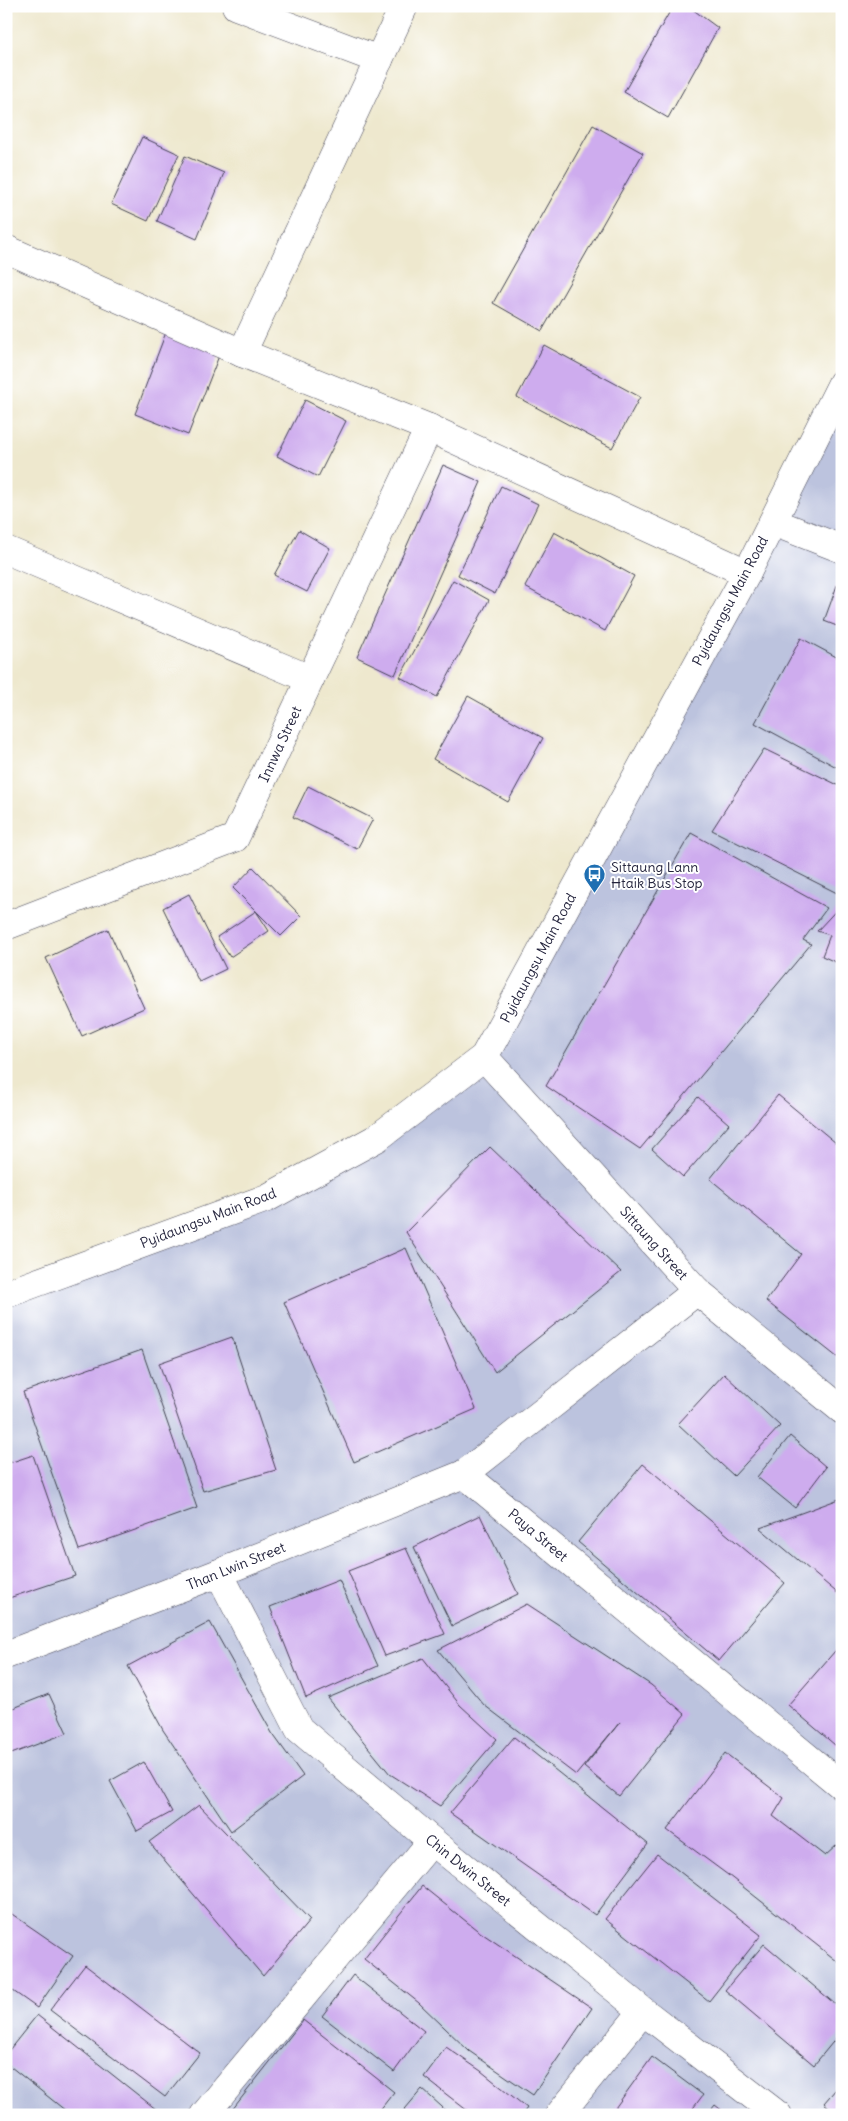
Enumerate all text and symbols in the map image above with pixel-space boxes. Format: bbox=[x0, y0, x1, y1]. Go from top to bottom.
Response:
street label: Pyidaungsu Main Road bbox=[688, 533, 772, 669]
street label: Innwa Street bbox=[255, 703, 306, 785]
place label: Sittaung Lann Htaik Bus Stop bbox=[611, 858, 703, 892]
bus stop icon: Sittaung Lann Htaik Bus Stop bbox=[583, 863, 607, 894]
street label: Pyidaungsu Main Road bbox=[496, 890, 580, 1026]
street label: Pyidaungsu Main Road bbox=[137, 1184, 279, 1252]
street label: Sittaung Street bbox=[616, 1202, 692, 1284]
street label: Paya Street bbox=[504, 1505, 572, 1565]
street label: Than Lwin Street bbox=[184, 1538, 288, 1594]
street label: Chin Dwin Street bbox=[422, 1830, 515, 1910]

